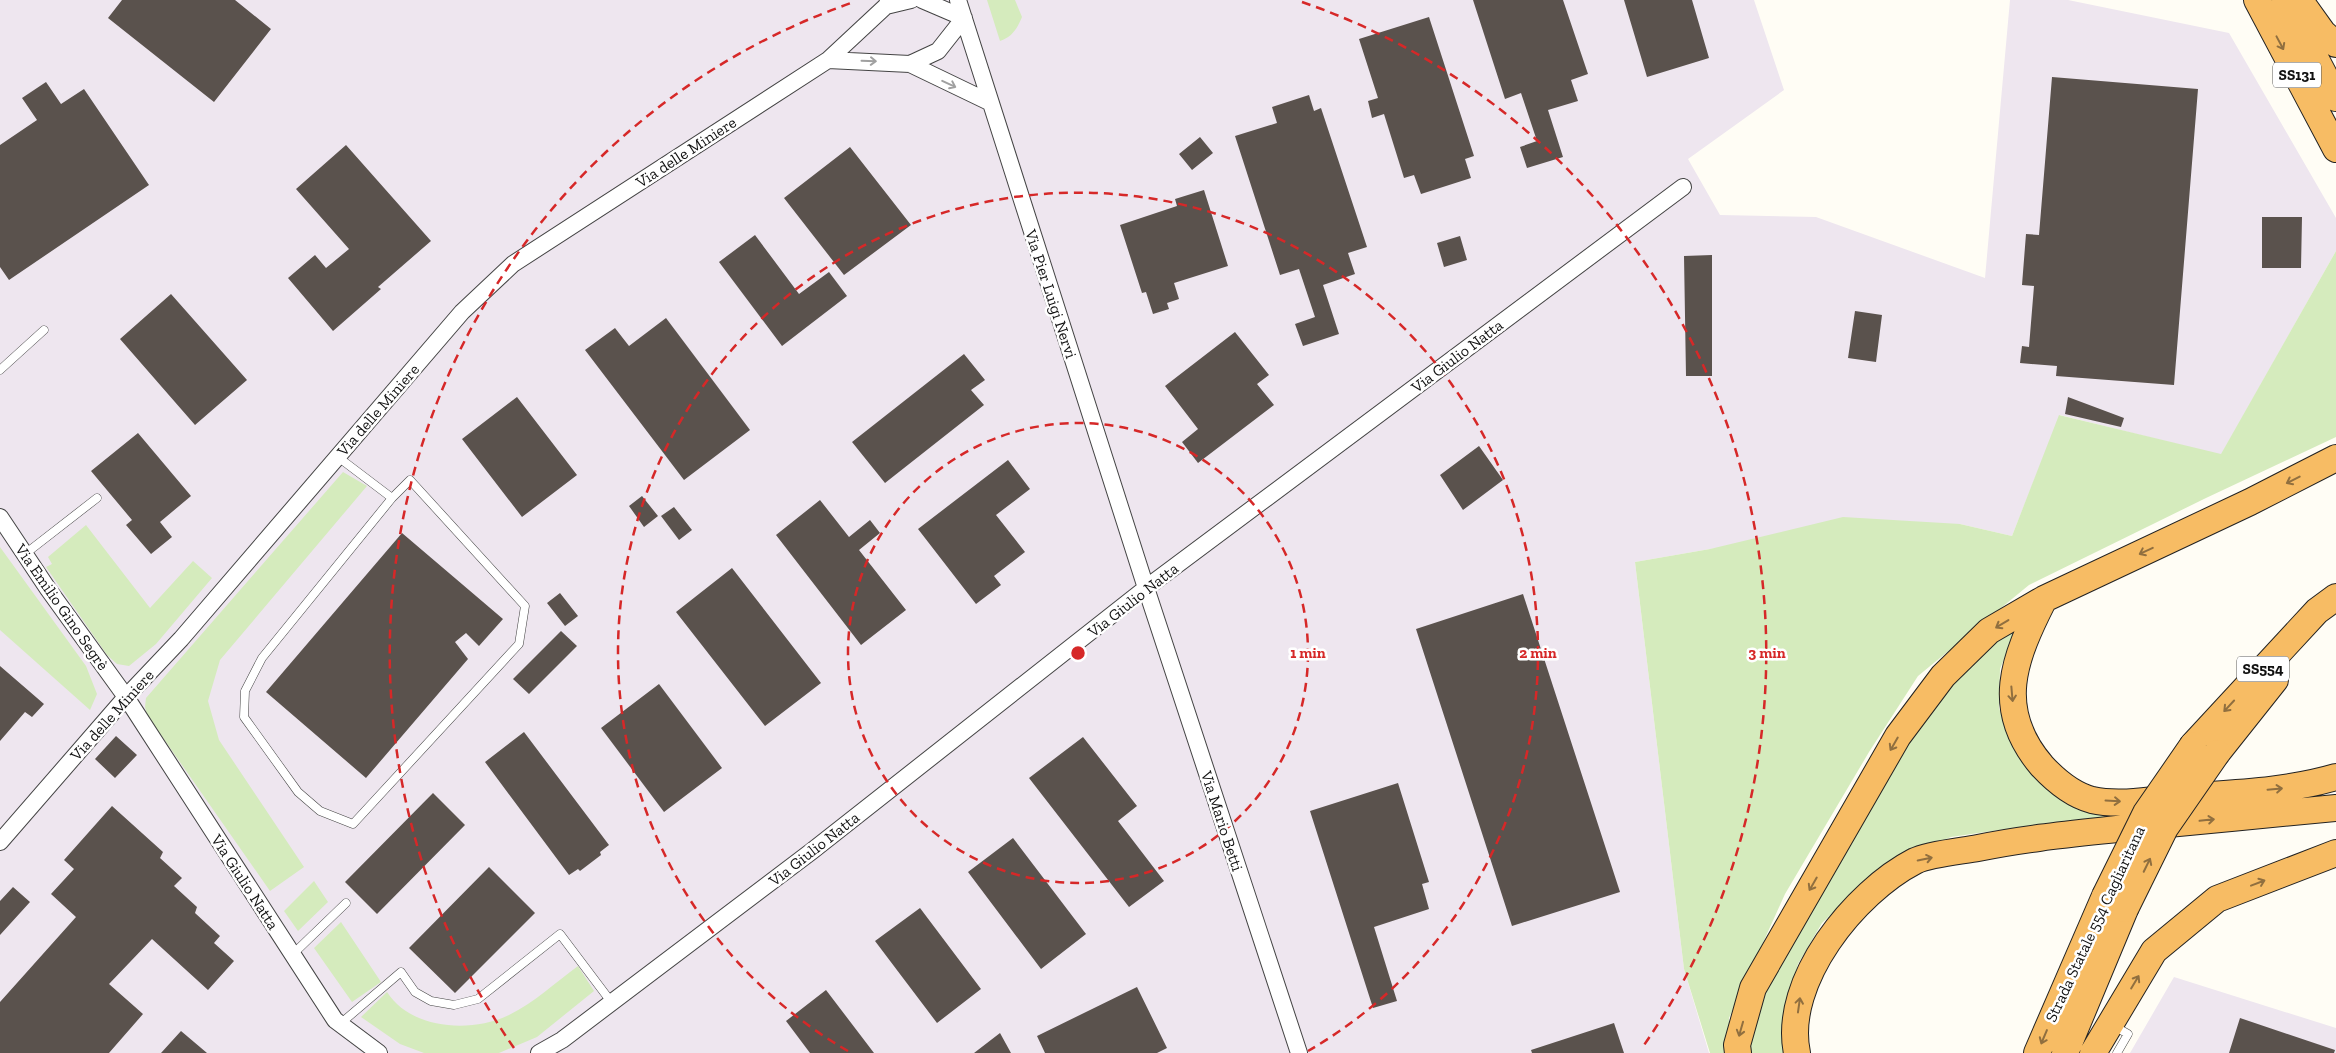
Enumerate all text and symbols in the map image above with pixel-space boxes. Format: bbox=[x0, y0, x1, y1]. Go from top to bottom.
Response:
one-way arrow bbox=[2276, 35, 2285, 50]
one-way arrow bbox=[860, 56, 877, 66]
road number: SS131 bbox=[2273, 62, 2321, 88]
one-way arrow bbox=[941, 79, 956, 89]
street label: Via delle Miniere bbox=[631, 112, 740, 192]
street label: Via Pier Luigi Nervi bbox=[1021, 226, 1081, 361]
street label: Via Giulio Natta bbox=[1407, 315, 1507, 397]
street label: Via delle Miniere bbox=[332, 360, 423, 461]
one-way arrow bbox=[2285, 475, 2300, 485]
street label: Via Emilio Gino Segrè bbox=[11, 539, 113, 674]
one-way arrow bbox=[2139, 547, 2154, 556]
street label: Via Giulio Natta bbox=[1083, 559, 1182, 642]
one-way arrow bbox=[1995, 619, 2009, 629]
centre of rings bbox=[1069, 644, 1087, 662]
text: 1 min bbox=[1290, 644, 1326, 662]
text: 2 min bbox=[1519, 644, 1557, 662]
text: 3 min bbox=[1748, 644, 1786, 662]
road number: SS554 bbox=[2237, 656, 2289, 682]
street label: Via delle Miniere bbox=[66, 666, 158, 765]
one-way arrow bbox=[2008, 685, 2017, 701]
one-way arrow bbox=[2223, 700, 2235, 713]
one-way arrow bbox=[1889, 736, 1899, 750]
street label: Via Mario Betti bbox=[1197, 768, 1247, 874]
one-way arrow bbox=[2266, 784, 2282, 794]
one-way arrow bbox=[2104, 796, 2120, 805]
street label: Via Giulio Natta bbox=[764, 808, 863, 891]
one-way arrow bbox=[2199, 816, 2215, 825]
street label: Strada Statale 554 Cagliaritana bbox=[2041, 823, 2149, 1025]
street label: Via Giulio Natta bbox=[207, 830, 283, 933]
one-way arrow bbox=[1916, 854, 1932, 863]
one-way arrow bbox=[2143, 858, 2152, 873]
one-way arrow bbox=[1808, 877, 1818, 892]
one-way arrow bbox=[2250, 877, 2265, 887]
one-way arrow bbox=[2131, 976, 2141, 990]
one-way arrow bbox=[1795, 997, 1805, 1013]
one-way arrow bbox=[1736, 1021, 1746, 1037]
one-way arrow bbox=[2039, 1029, 2049, 1044]

